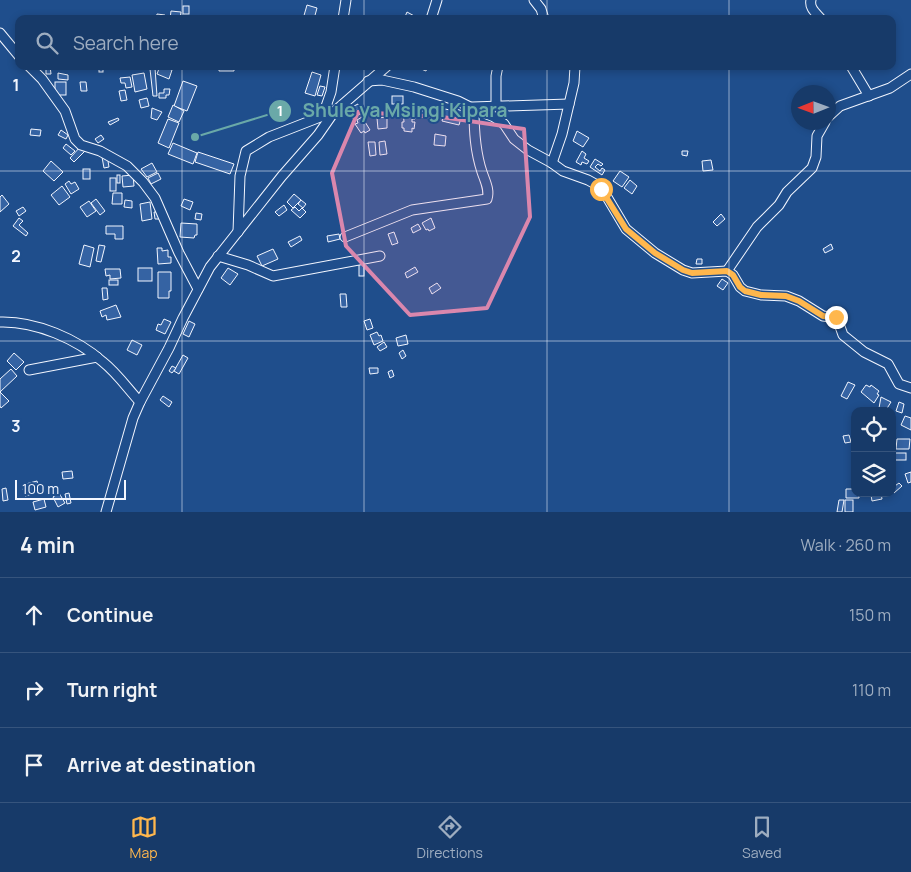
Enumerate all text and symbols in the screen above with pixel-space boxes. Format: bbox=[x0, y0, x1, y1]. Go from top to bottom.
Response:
search box bbox=[15, 15, 896, 70]
icon: search bbox=[33, 29, 61, 57]
text: Search here bbox=[73, 30, 179, 56]
text: 1 bbox=[12, 74, 20, 96]
north arrow bbox=[791, 85, 836, 130]
callout: Shule ya Msingi Kipara bbox=[268, 94, 518, 128]
text: Shule ya Msingi Kipara bbox=[303, 97, 507, 123]
text: 1 bbox=[277, 100, 283, 121]
route start bbox=[590, 178, 613, 201]
text: 2 bbox=[11, 245, 21, 267]
route end bbox=[825, 306, 848, 329]
map controls bbox=[851, 407, 896, 497]
button: locate bbox=[851, 407, 896, 452]
text: 3 bbox=[11, 415, 21, 437]
button: layers bbox=[851, 452, 896, 497]
scale bar bbox=[15, 477, 126, 500]
text: 100 m bbox=[22, 479, 59, 498]
text: 4 min bbox=[20, 531, 75, 559]
text: Walk · 260 m bbox=[801, 534, 891, 556]
icon: ahead bbox=[20, 601, 48, 629]
text: Continue bbox=[67, 602, 153, 628]
text: 150 m bbox=[849, 604, 891, 626]
icon: right bbox=[20, 676, 48, 704]
text: Turn right bbox=[67, 677, 157, 703]
text: 110 m bbox=[852, 679, 891, 701]
icon: arrive bbox=[20, 751, 48, 779]
text: Arrive at destination bbox=[67, 752, 256, 778]
tab: Map bbox=[130, 813, 158, 862]
tab: Directions bbox=[417, 813, 483, 862]
tab: Saved bbox=[742, 813, 781, 862]

